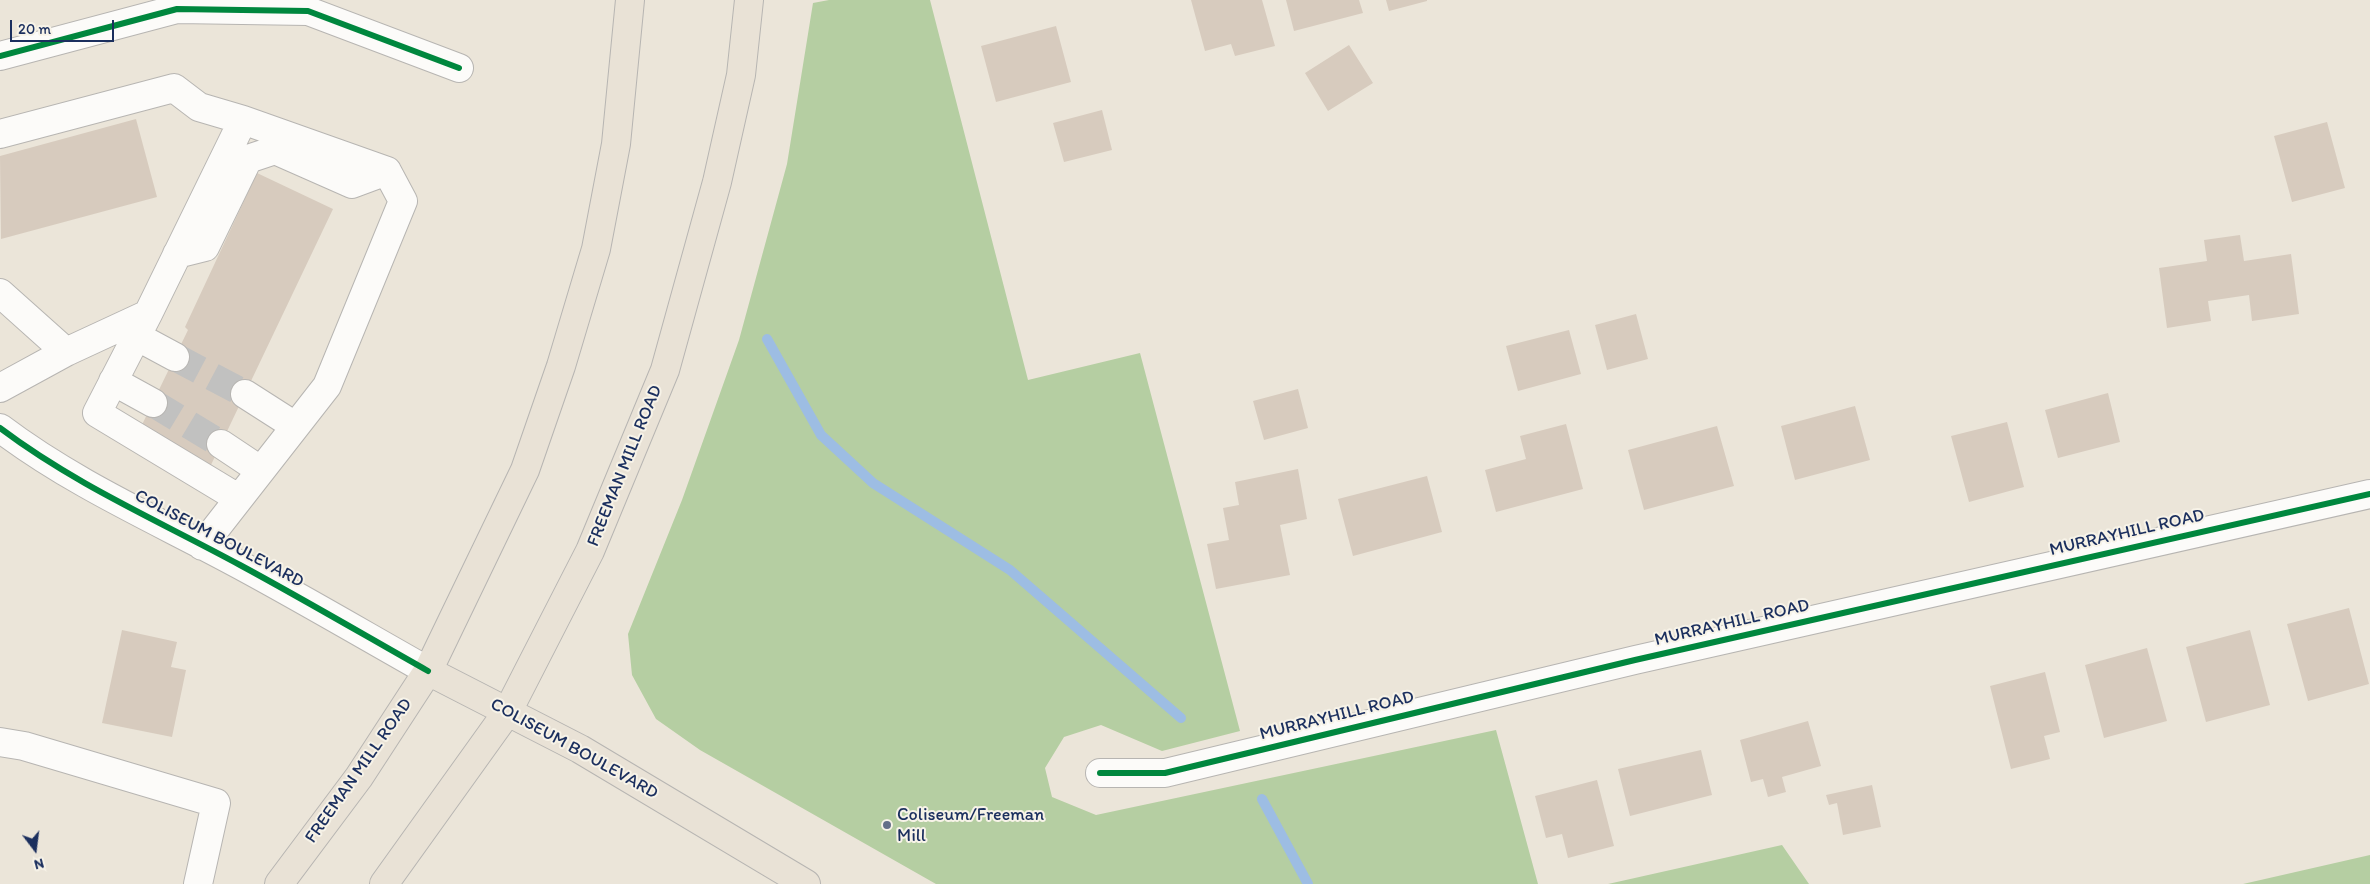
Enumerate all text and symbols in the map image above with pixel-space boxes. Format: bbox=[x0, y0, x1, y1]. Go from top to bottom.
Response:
scale bar bbox=[12, 10, 116, 42]
text: 20 m bbox=[18, 20, 51, 38]
street label: FREEMAN MILL ROAD bbox=[583, 382, 667, 550]
street label: COLISEUM BOULEVARD bbox=[131, 485, 307, 593]
street label: MURRAYHILL ROAD bbox=[2047, 505, 2207, 561]
street label: MURRAYHILL ROAD bbox=[1652, 595, 1812, 651]
street label: MURRAYHILL ROAD bbox=[1258, 686, 1416, 746]
street label: FREEMAN MILL ROAD bbox=[301, 694, 417, 848]
street label: COLISEUM BOULEVARD bbox=[486, 694, 662, 804]
place label: Coliseum/Freeman Mill bbox=[897, 804, 1044, 846]
marker: Coliseum/Freeman Mill bbox=[881, 819, 893, 831]
north arrow bbox=[10, 824, 60, 874]
text: N bbox=[32, 855, 46, 873]

